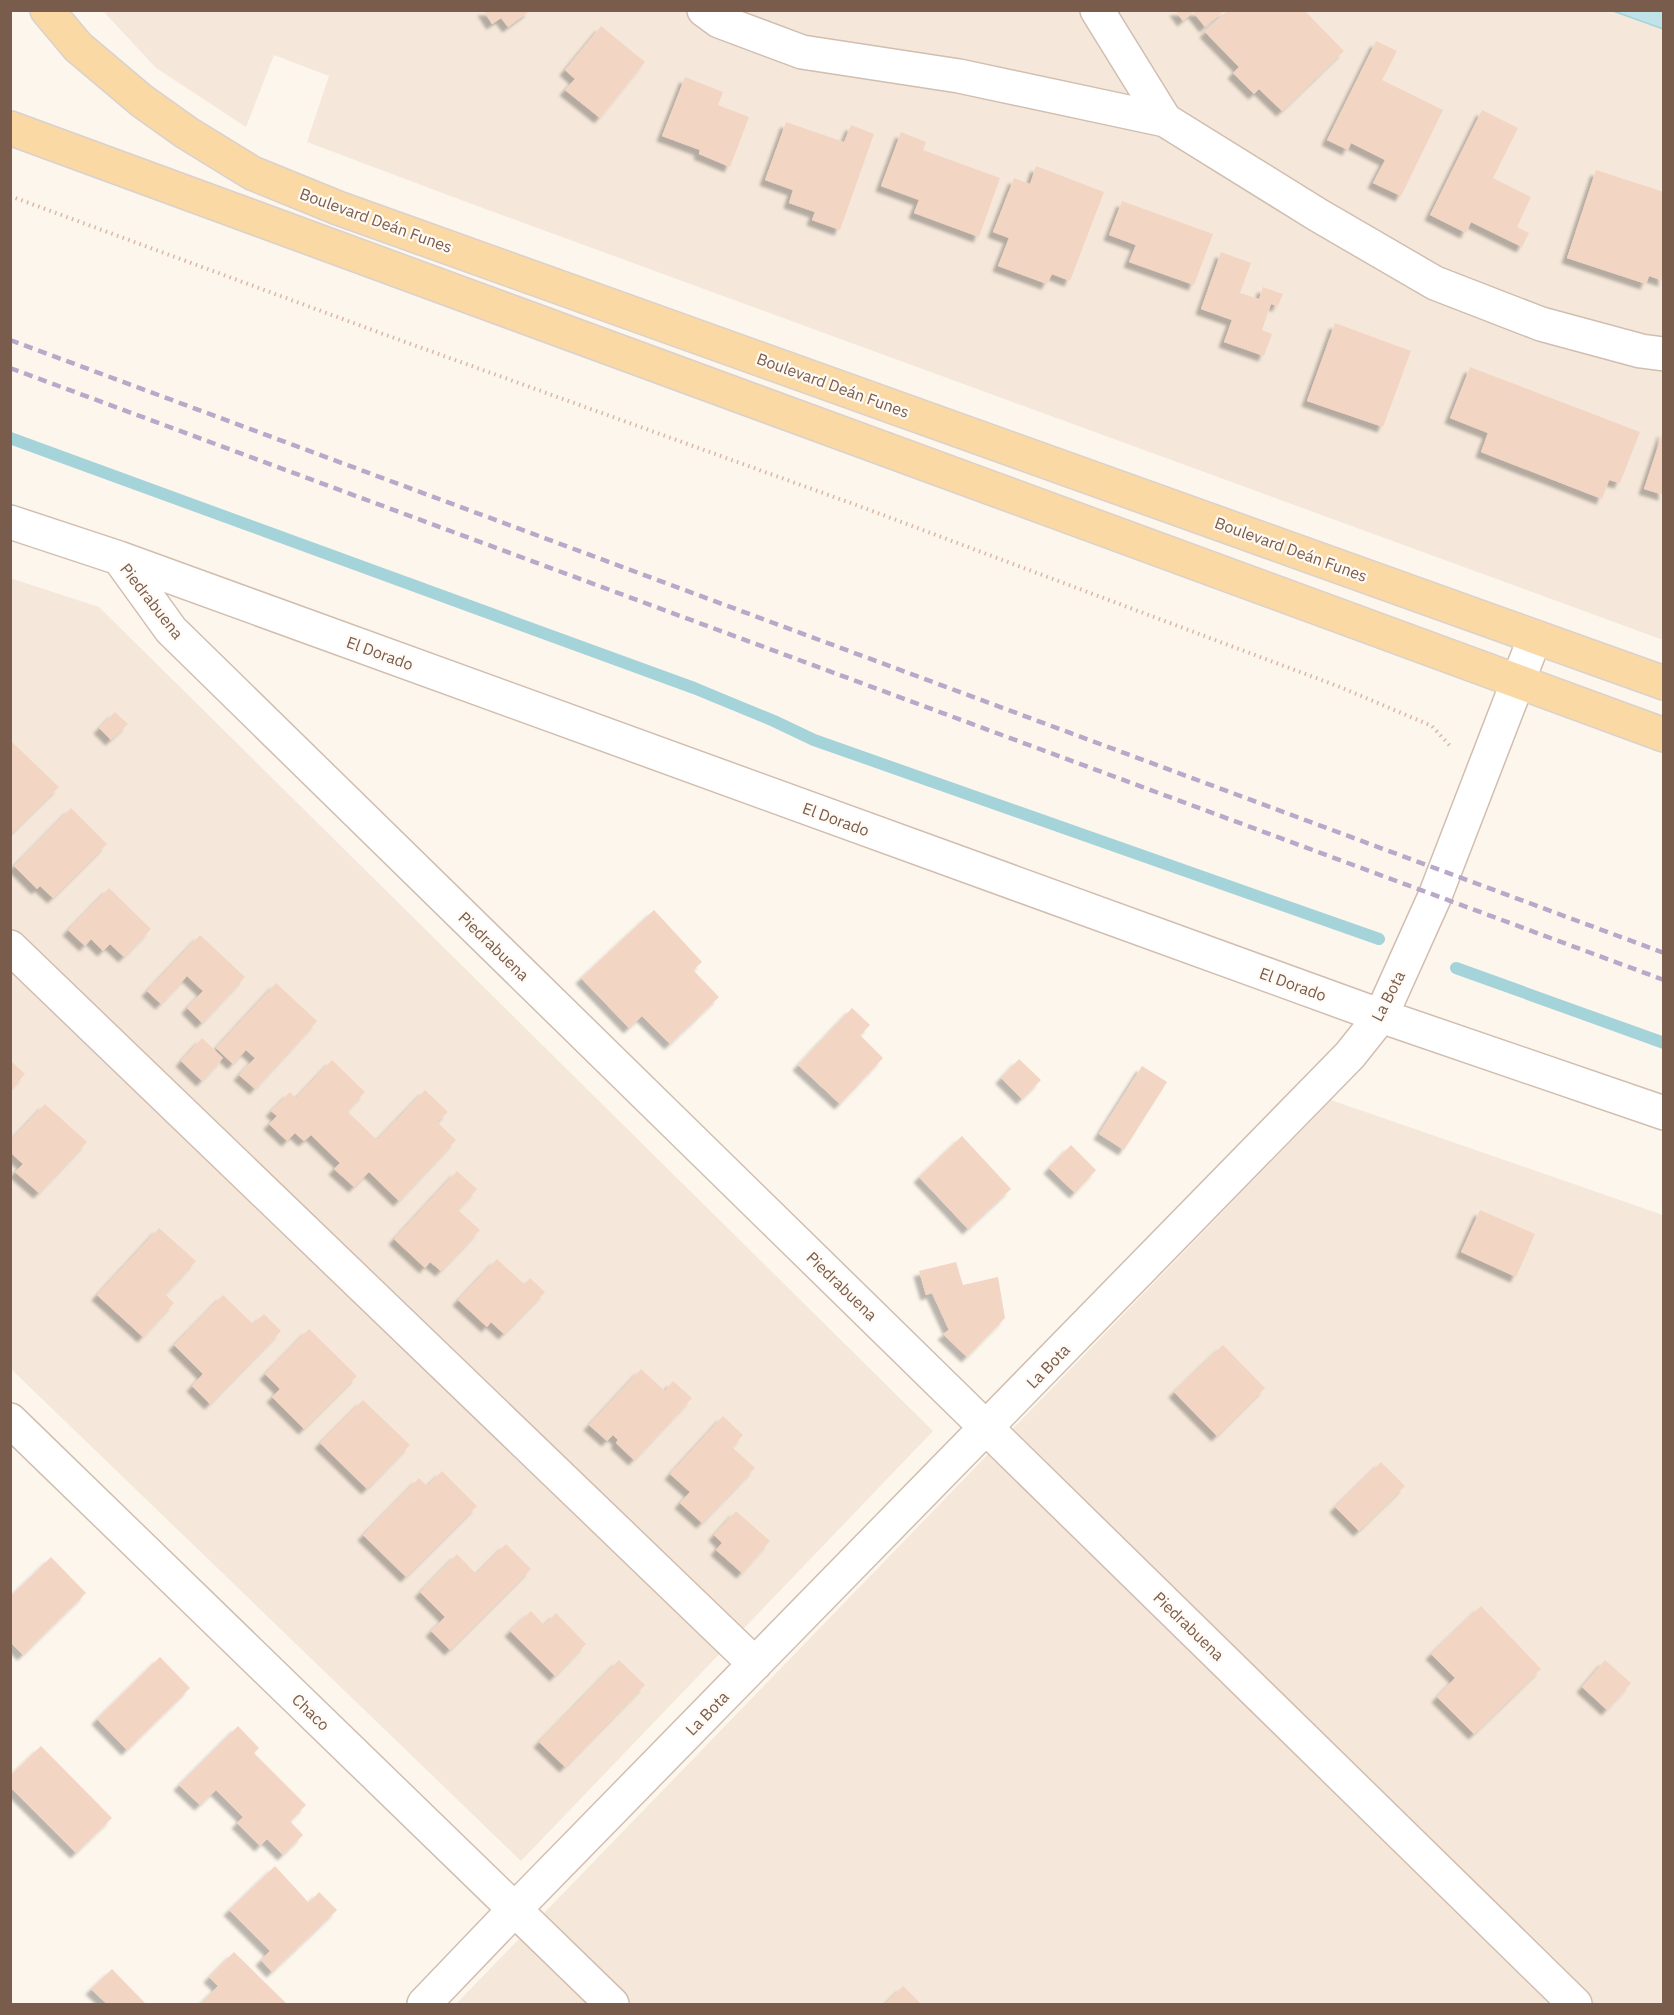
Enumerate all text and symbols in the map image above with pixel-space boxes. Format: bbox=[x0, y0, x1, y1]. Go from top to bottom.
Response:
street label: Boulevard Deán Funes bbox=[297, 183, 455, 257]
street label: Boulevard Deán Funes bbox=[754, 348, 912, 422]
street label: Boulevard Deán Funes bbox=[1212, 512, 1370, 586]
street label: Piedrabuena bbox=[116, 559, 188, 643]
street label: El Dorado bbox=[344, 632, 416, 674]
street label: El Dorado bbox=[800, 798, 872, 840]
street label: Piedrabuena bbox=[454, 907, 534, 985]
street label: El Dorado bbox=[1257, 963, 1329, 1005]
street label: La Bota bbox=[1367, 967, 1409, 1025]
street label: Piedrabuena bbox=[802, 1247, 882, 1325]
street label: La Bota bbox=[1022, 1339, 1074, 1392]
street label: Piedrabuena bbox=[1149, 1587, 1229, 1665]
street label: La Bota bbox=[681, 1686, 733, 1739]
street label: Chaco bbox=[288, 1689, 334, 1735]

